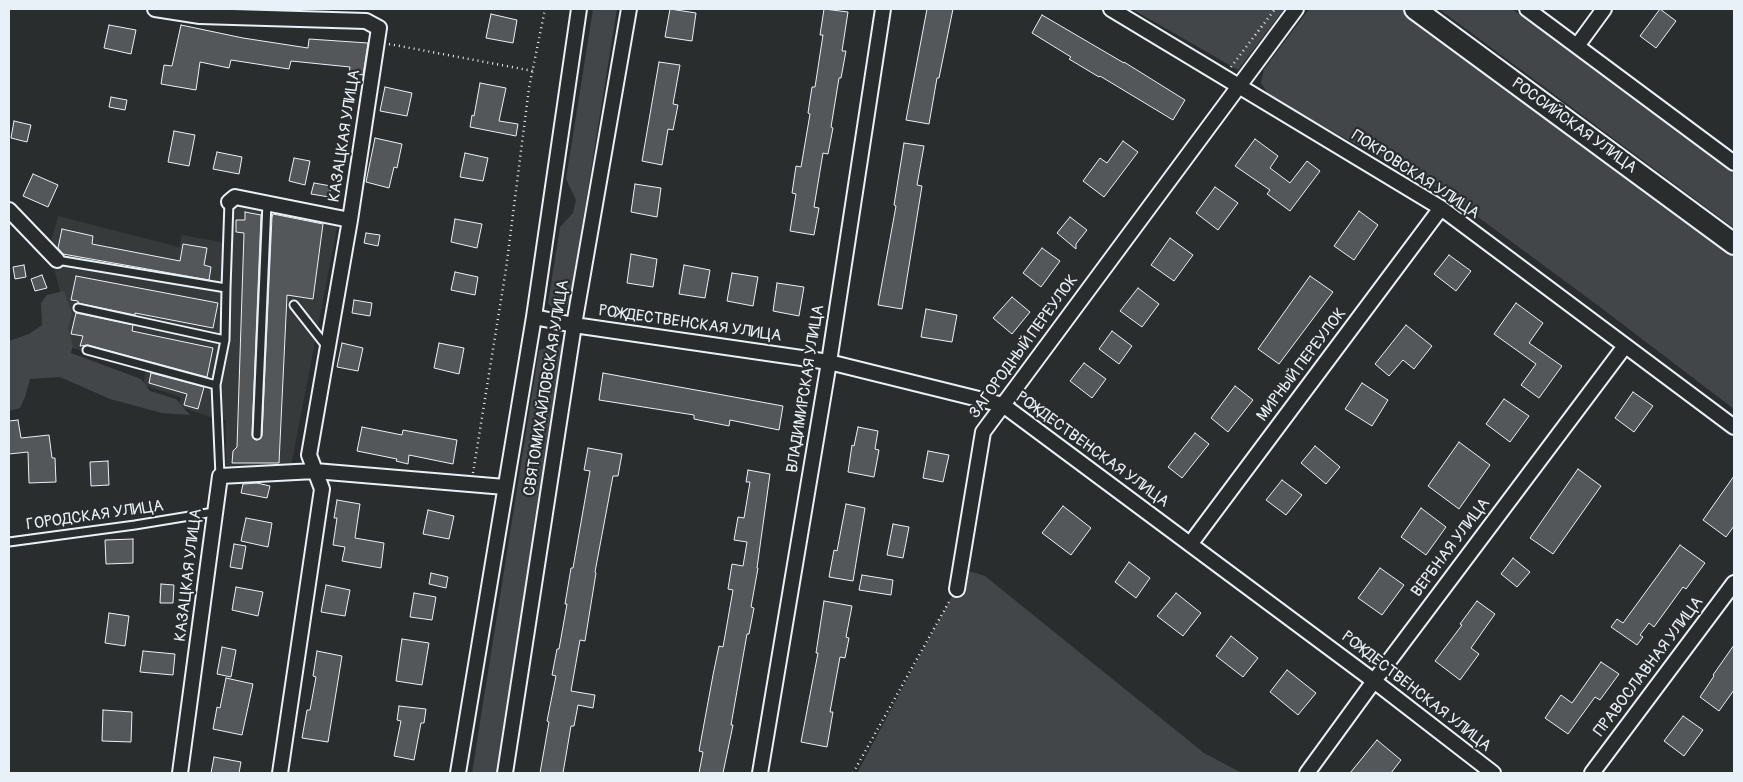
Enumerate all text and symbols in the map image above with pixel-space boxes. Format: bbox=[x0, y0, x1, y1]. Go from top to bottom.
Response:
street label: КАЗАЦКАЯ УЛИЦА bbox=[325, 68, 365, 204]
street label: РОССИЙСКАЯ УЛИЦА bbox=[1508, 74, 1640, 178]
street label: ПОКРОВСКАЯ УЛИЦА bbox=[1347, 126, 1483, 224]
street label: ЗАГОРОДНЫЙ ПЕРЕУЛОК bbox=[965, 271, 1083, 423]
street label: СВЯТОМИХАЙЛОВСКАЯ УЛИЦА bbox=[520, 279, 574, 497]
street label: РОЖДЕСТВЕНСКАЯ УЛИЦА bbox=[597, 302, 783, 346]
street label: ВЛАДИМИРСКАЯ УЛИЦА bbox=[783, 304, 829, 474]
street label: МИРНЫЙ ПЕРЕУЛОК bbox=[1253, 305, 1351, 425]
street label: РОЖДЕСТВЕНСКАЯ УЛИЦА bbox=[1012, 388, 1172, 512]
street label: ВЕРБНАЯ УЛИЦА bbox=[1408, 495, 1494, 601]
street label: ГОРОДСКАЯ УЛИЦА bbox=[25, 497, 165, 535]
street label: КАЗАЦКАЯ УЛИЦА bbox=[171, 507, 207, 643]
street label: ПРАВОСЛАВНАЯ УЛИЦА bbox=[1590, 593, 1708, 741]
street label: РОЖДЕСТВЕНСКАЯ УЛИЦА bbox=[1337, 628, 1495, 756]

